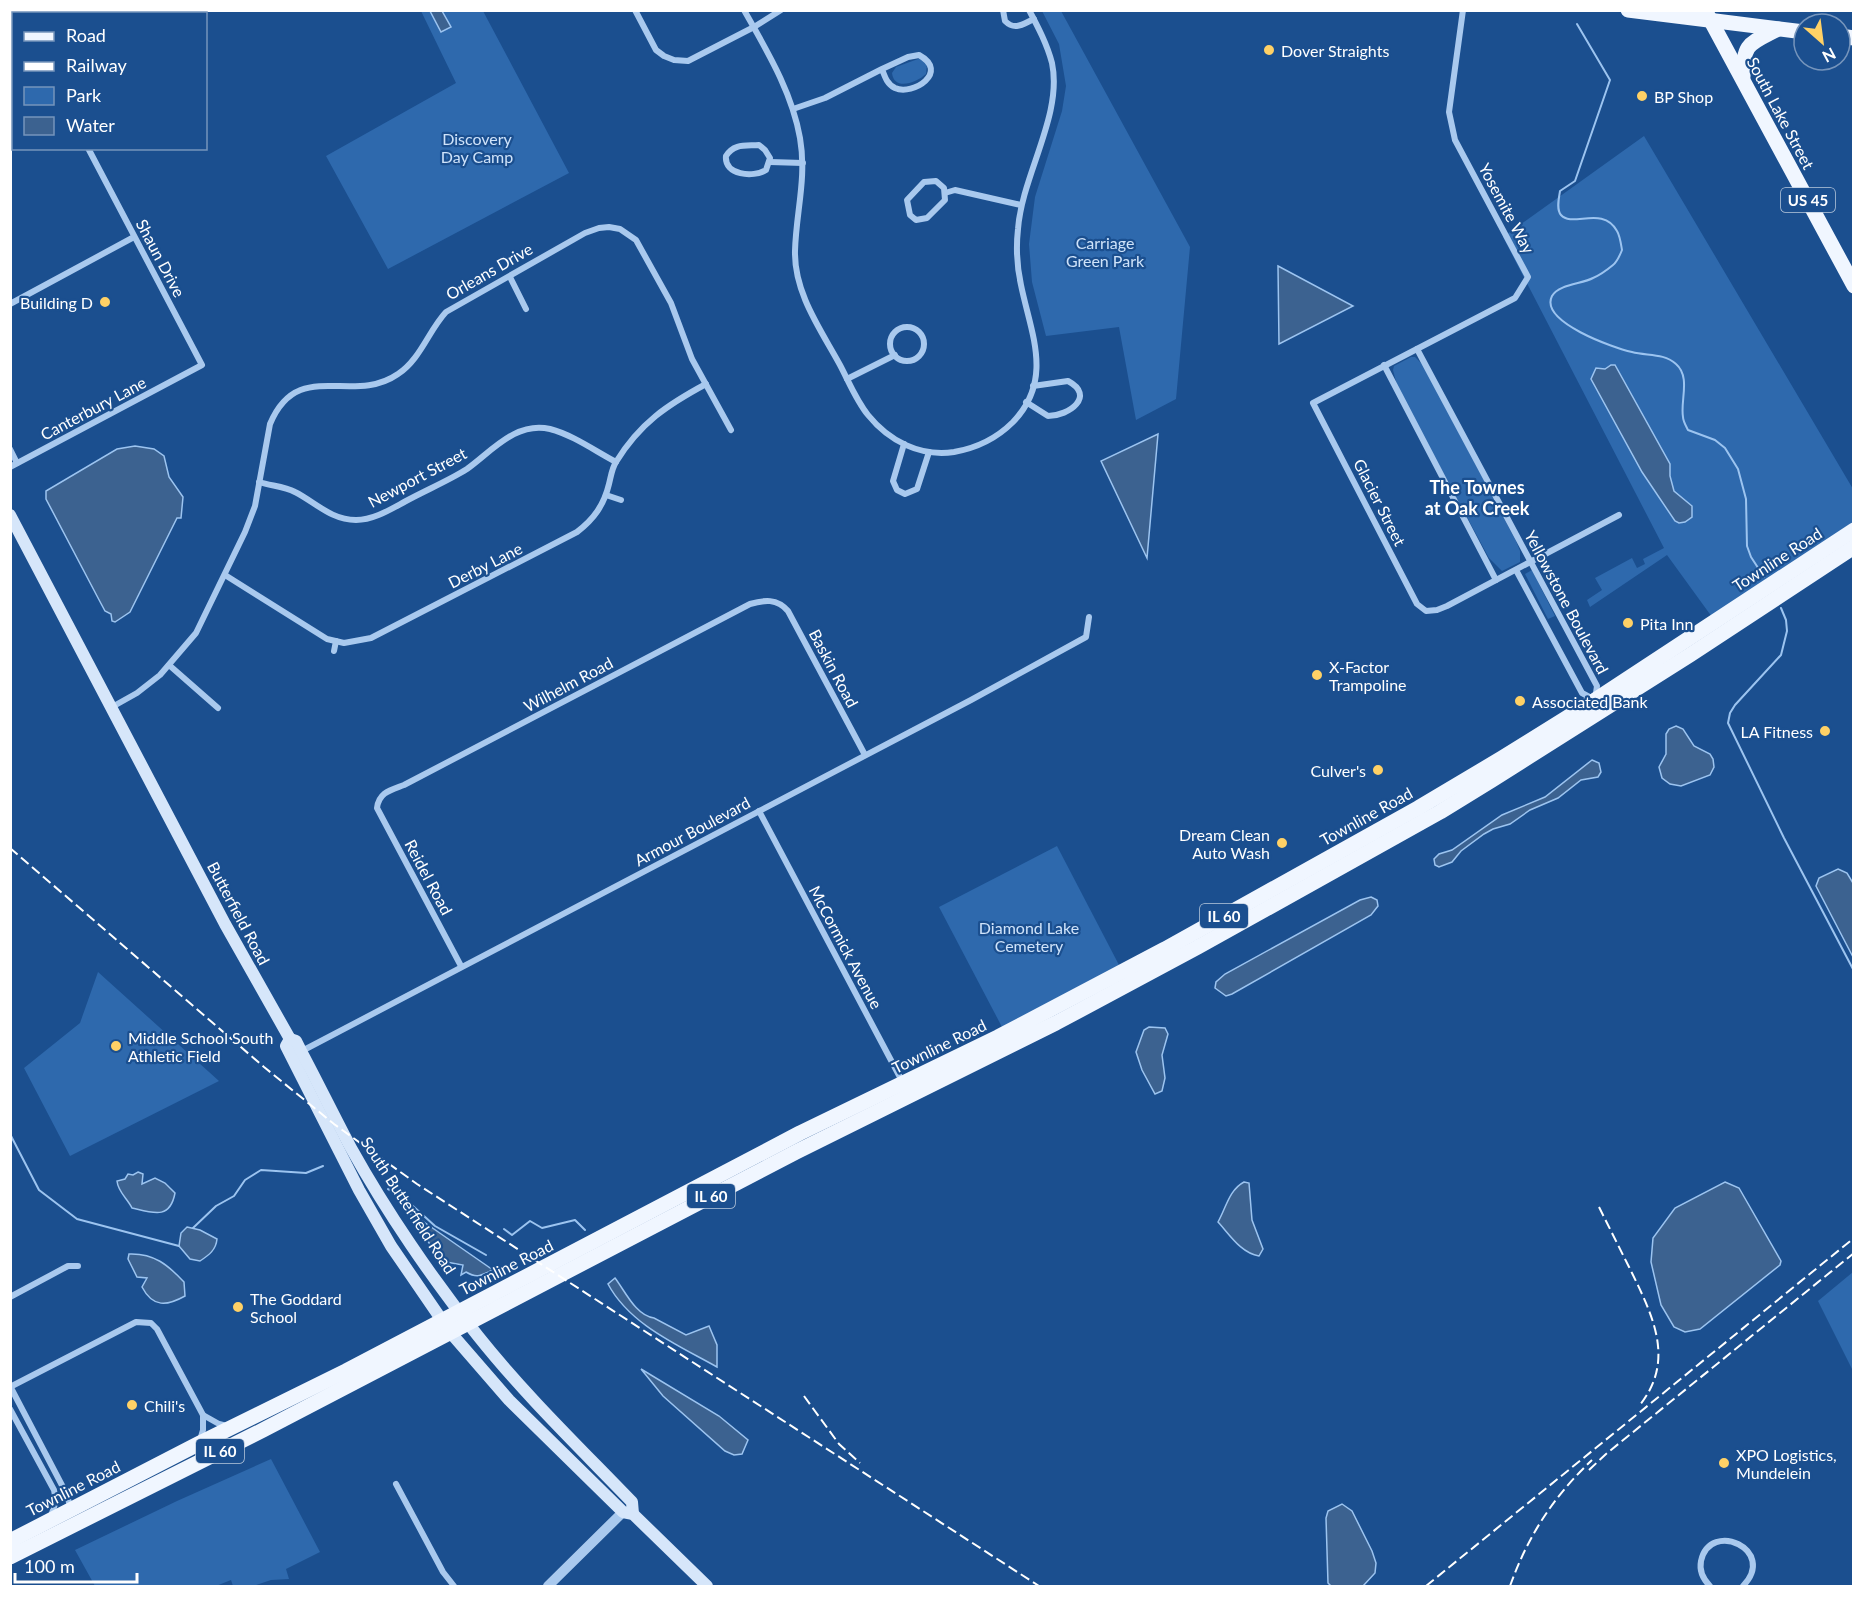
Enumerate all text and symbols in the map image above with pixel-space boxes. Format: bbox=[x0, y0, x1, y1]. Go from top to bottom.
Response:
legend bbox=[12, 12, 207, 150]
north arrow bbox=[1792, 12, 1852, 72]
text: Road bbox=[66, 24, 106, 46]
place label: Dover Straights bbox=[1281, 41, 1389, 60]
marker: Dover Straights bbox=[1262, 43, 1276, 57]
text: N bbox=[1819, 44, 1839, 67]
text: Railway bbox=[66, 54, 127, 76]
street label: South Lake Street bbox=[1744, 54, 1819, 172]
text: Park bbox=[66, 84, 102, 106]
place label: BP Shop bbox=[1654, 87, 1713, 106]
marker: BP Shop bbox=[1635, 89, 1649, 103]
text: Water bbox=[66, 114, 115, 136]
park label: Discovery Day Camp bbox=[441, 129, 513, 166]
street label: Yosemite Way bbox=[1475, 160, 1539, 257]
road number: US 45 bbox=[1781, 188, 1835, 212]
street label: Shaun Drive bbox=[133, 216, 189, 300]
park label: Carriage Green Park bbox=[1066, 233, 1145, 270]
street label: Orleans Drive bbox=[442, 239, 536, 303]
place label: Building D bbox=[20, 293, 93, 312]
marker: Building D bbox=[98, 295, 112, 309]
street label: Canterbury Lane bbox=[37, 372, 149, 444]
street label: Newport Street bbox=[365, 443, 470, 511]
street label: Glacier Street bbox=[1350, 455, 1410, 549]
district label: The Townes at Oak Creek bbox=[1425, 476, 1530, 519]
street label: Townline Road bbox=[1729, 523, 1825, 595]
street label: Yellowstone Boulevard bbox=[1521, 527, 1613, 677]
street label: Derby Lane bbox=[445, 538, 525, 592]
place label: Pita Inn bbox=[1640, 614, 1693, 633]
marker: Pita Inn bbox=[1621, 616, 1635, 630]
street label: Baskin Road bbox=[806, 626, 862, 710]
street label: Wilhelm Road bbox=[520, 653, 616, 715]
place label: X-Factor Trampoline bbox=[1329, 657, 1407, 694]
marker: X-Factor Trampoline bbox=[1310, 668, 1324, 682]
place label: Associated Bank bbox=[1532, 692, 1648, 711]
marker: Associated Bank bbox=[1513, 694, 1527, 708]
place label: LA Fitness bbox=[1741, 722, 1813, 741]
marker: LA Fitness bbox=[1818, 724, 1832, 738]
place label: Culver's bbox=[1310, 761, 1366, 780]
marker: Culver's bbox=[1371, 763, 1385, 777]
street label: Townline Road bbox=[1317, 783, 1415, 849]
street label: Armour Boulevard bbox=[631, 793, 753, 869]
place label: Dream Clean Auto Wash bbox=[1179, 825, 1270, 862]
street label: Reidel Road bbox=[401, 836, 457, 918]
marker: Dream Clean Auto Wash bbox=[1275, 836, 1289, 850]
street label: Butterfield Road bbox=[204, 858, 274, 968]
street label: McCormick Avenue bbox=[805, 882, 887, 1012]
road number: IL 60 bbox=[1200, 904, 1248, 928]
park label: Diamond Lake Cemetery bbox=[979, 918, 1079, 955]
street label: Townline Road bbox=[889, 1015, 989, 1077]
place label: Middle School South Athletic Field bbox=[128, 1028, 273, 1065]
marker: Middle School South Athletic Field bbox=[109, 1039, 123, 1053]
street label: South Butterfield Road bbox=[358, 1133, 460, 1277]
road number: IL 60 bbox=[687, 1184, 735, 1208]
street label: Townline Road bbox=[456, 1235, 556, 1299]
place label: The Goddard School bbox=[250, 1289, 342, 1326]
marker: The Goddard School bbox=[231, 1300, 245, 1314]
place label: Chili's bbox=[144, 1396, 185, 1415]
marker: Chili's bbox=[125, 1398, 139, 1412]
road number: IL 60 bbox=[196, 1439, 244, 1463]
place label: XPO Logistics, Mundelein bbox=[1736, 1445, 1837, 1482]
street label: Townline Road bbox=[23, 1456, 123, 1520]
marker: XPO Logistics, Mundelein bbox=[1717, 1456, 1731, 1470]
scale bar bbox=[15, 1546, 136, 1584]
text: 100 m bbox=[24, 1555, 75, 1577]

